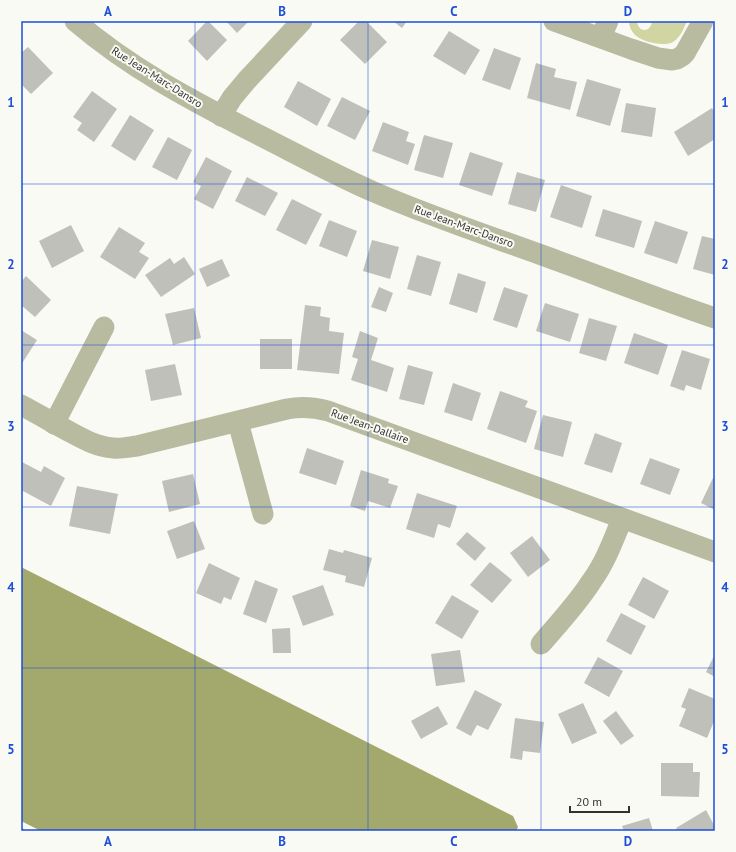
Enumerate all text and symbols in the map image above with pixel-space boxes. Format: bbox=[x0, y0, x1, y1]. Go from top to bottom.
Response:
text: A bbox=[104, 3, 112, 20]
text: B bbox=[278, 3, 286, 20]
text: C bbox=[450, 3, 458, 20]
text: D bbox=[624, 3, 632, 20]
street label: Rue Jean-Marc-Dansro bbox=[109, 43, 205, 111]
text: 1 bbox=[7, 94, 15, 111]
text: 1 bbox=[721, 94, 729, 111]
street label: Rue Jean-Marc-Dansro bbox=[413, 202, 516, 250]
text: 2 bbox=[7, 256, 15, 273]
text: 2 bbox=[721, 256, 729, 273]
street label: Rue Jean-Dallaire bbox=[329, 405, 411, 447]
text: 3 bbox=[7, 418, 15, 435]
text: 3 bbox=[721, 418, 729, 435]
text: 4 bbox=[7, 579, 15, 596]
text: 4 bbox=[721, 579, 729, 596]
text: 5 bbox=[7, 741, 15, 758]
text: 5 bbox=[721, 741, 729, 758]
scale bar bbox=[570, 788, 629, 814]
text: 20 m bbox=[576, 794, 602, 809]
text: A bbox=[104, 833, 112, 850]
text: B bbox=[278, 833, 286, 850]
text: C bbox=[450, 833, 458, 850]
text: D bbox=[624, 833, 632, 850]

